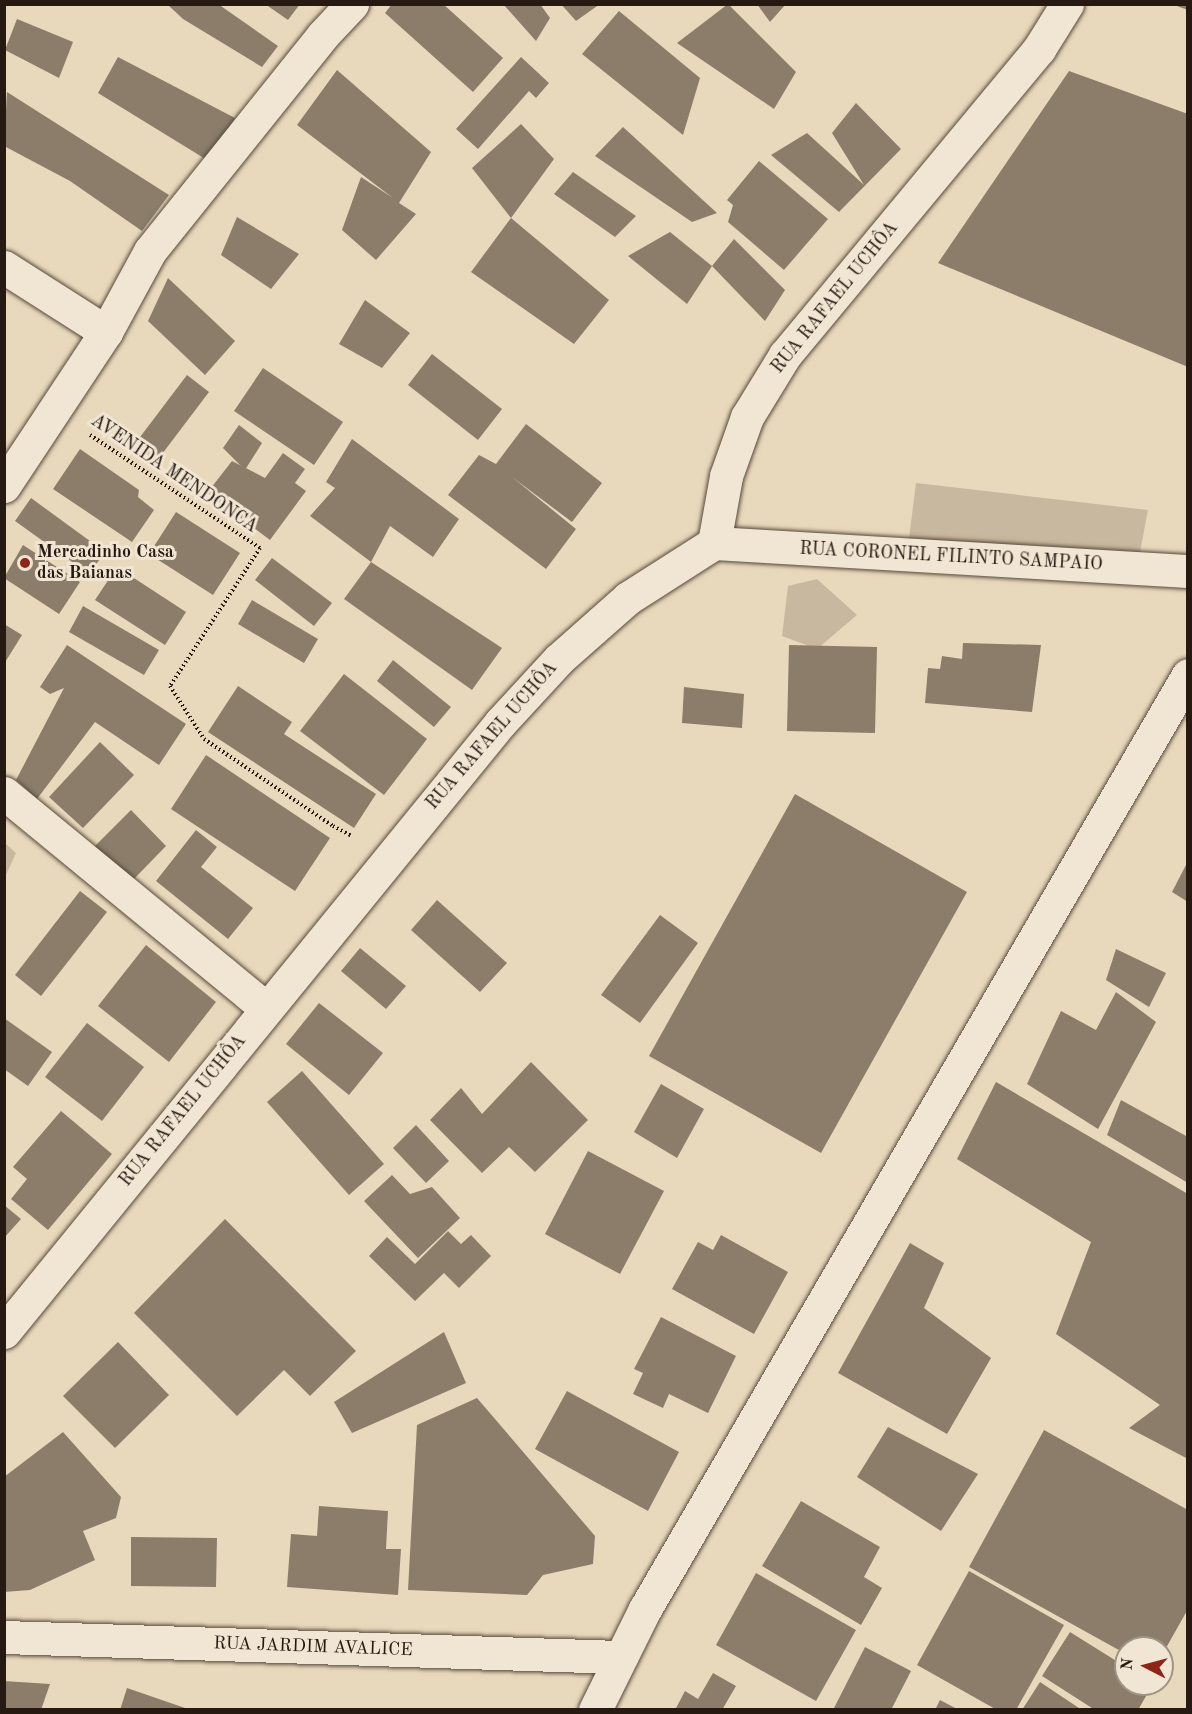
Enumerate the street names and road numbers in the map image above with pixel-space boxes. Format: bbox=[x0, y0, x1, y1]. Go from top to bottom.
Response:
street label: RUA RAFAEL UCHÔA bbox=[767, 218, 903, 378]
street label: AVENIDA MENDONCA bbox=[87, 410, 261, 538]
street label: RUA CORONEL FILINTO SAMPAIO bbox=[799, 538, 1103, 576]
street label: RUA RAFAEL UCHÔA bbox=[422, 658, 562, 814]
street label: RUA RAFAEL UCHÔA bbox=[115, 1031, 251, 1191]
street label: RUA JARDIM AVALICE bbox=[213, 1633, 413, 1661]

